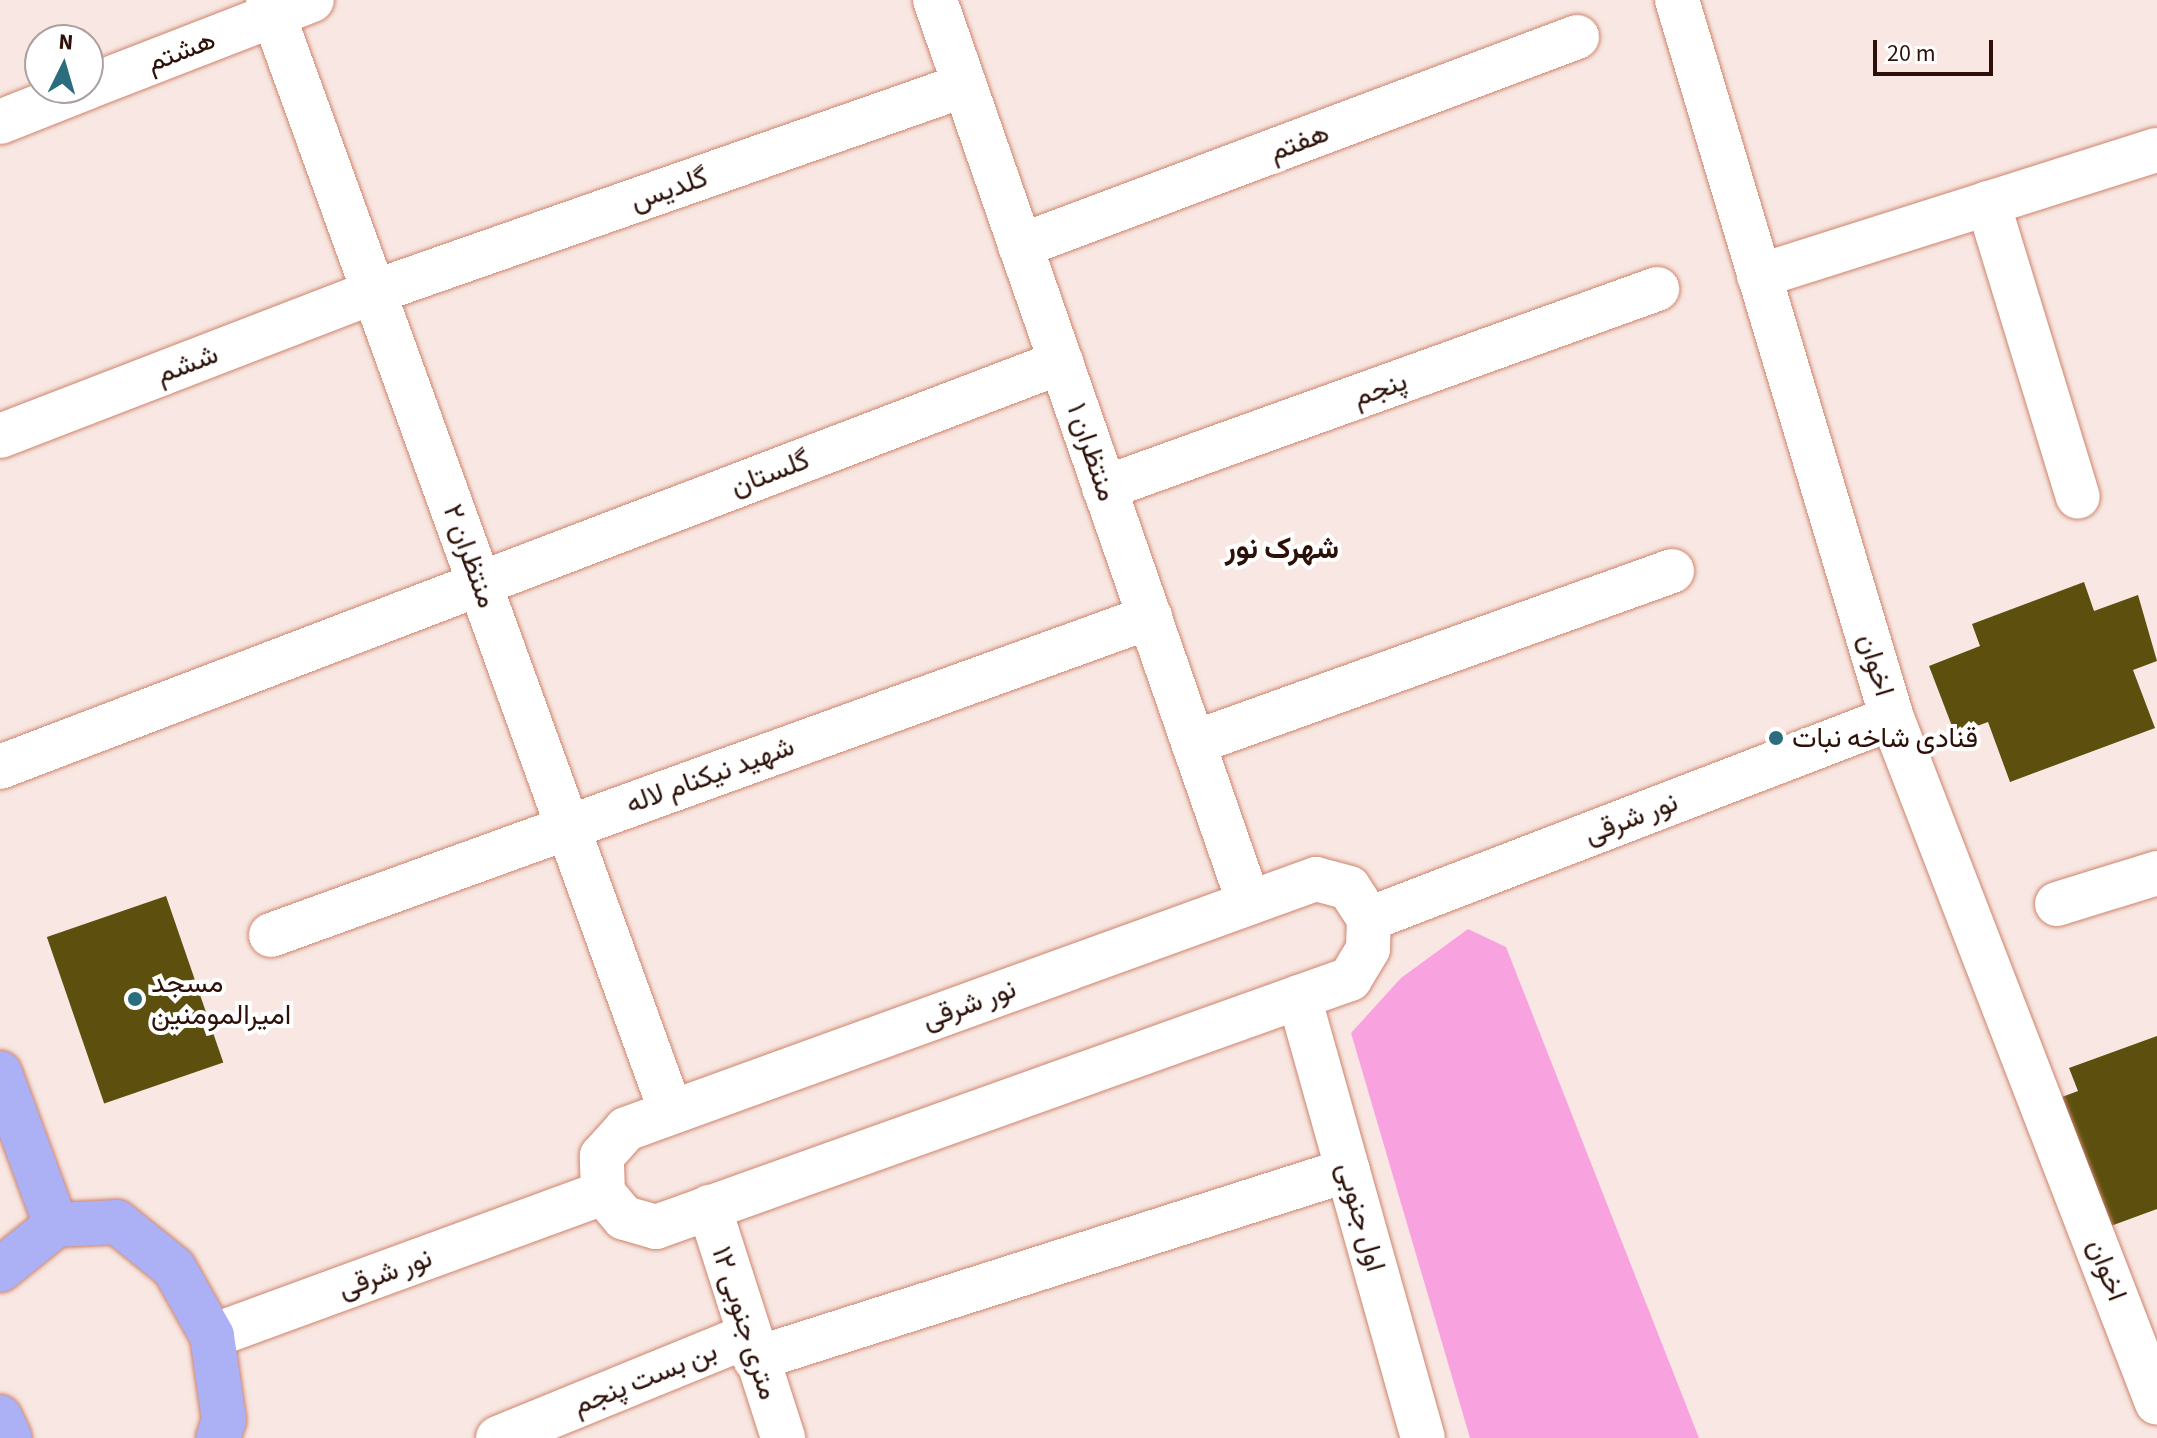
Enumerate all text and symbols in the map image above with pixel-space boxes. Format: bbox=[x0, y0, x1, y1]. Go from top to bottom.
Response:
street label: هشتم bbox=[142, 23, 220, 79]
north arrow bbox=[24, 24, 104, 104]
scale bar bbox=[1877, 24, 1997, 74]
text: N bbox=[57, 26, 75, 59]
text: 20 m bbox=[1887, 36, 1936, 71]
street label: هفتم bbox=[1264, 115, 1334, 169]
street label: گلدیس bbox=[626, 160, 712, 218]
street label: ششم bbox=[151, 337, 223, 391]
street label: پنجم bbox=[1348, 364, 1412, 414]
street label: منتظران ۱ bbox=[1060, 399, 1124, 505]
street label: گلستان bbox=[726, 443, 814, 503]
street label: منتظران ۲ bbox=[436, 500, 504, 612]
district label: شهرک نور bbox=[1225, 531, 1339, 567]
street label: اخوان bbox=[1851, 630, 1901, 700]
place label: قنادی شاخه نبات bbox=[1792, 721, 1978, 755]
street label: شهید نیکنام لاله bbox=[621, 729, 799, 821]
marker: قنادی شاخه نبات bbox=[1767, 729, 1785, 747]
street label: نور شرقی bbox=[1579, 785, 1683, 851]
place label: مسجد امیرالمومنین bbox=[151, 966, 291, 1032]
street label: نور شرقی bbox=[917, 972, 1021, 1036]
marker: مسجد امیرالمومنین bbox=[126, 990, 144, 1008]
street label: اول جنوبی bbox=[1329, 1158, 1393, 1276]
street label: اخوان bbox=[2080, 1235, 2134, 1305]
street label: نور شرقی bbox=[333, 1241, 437, 1305]
street label: ۱۲ متری جنوبی bbox=[704, 1242, 786, 1404]
street label: بن بست پنجم bbox=[568, 1334, 722, 1422]

